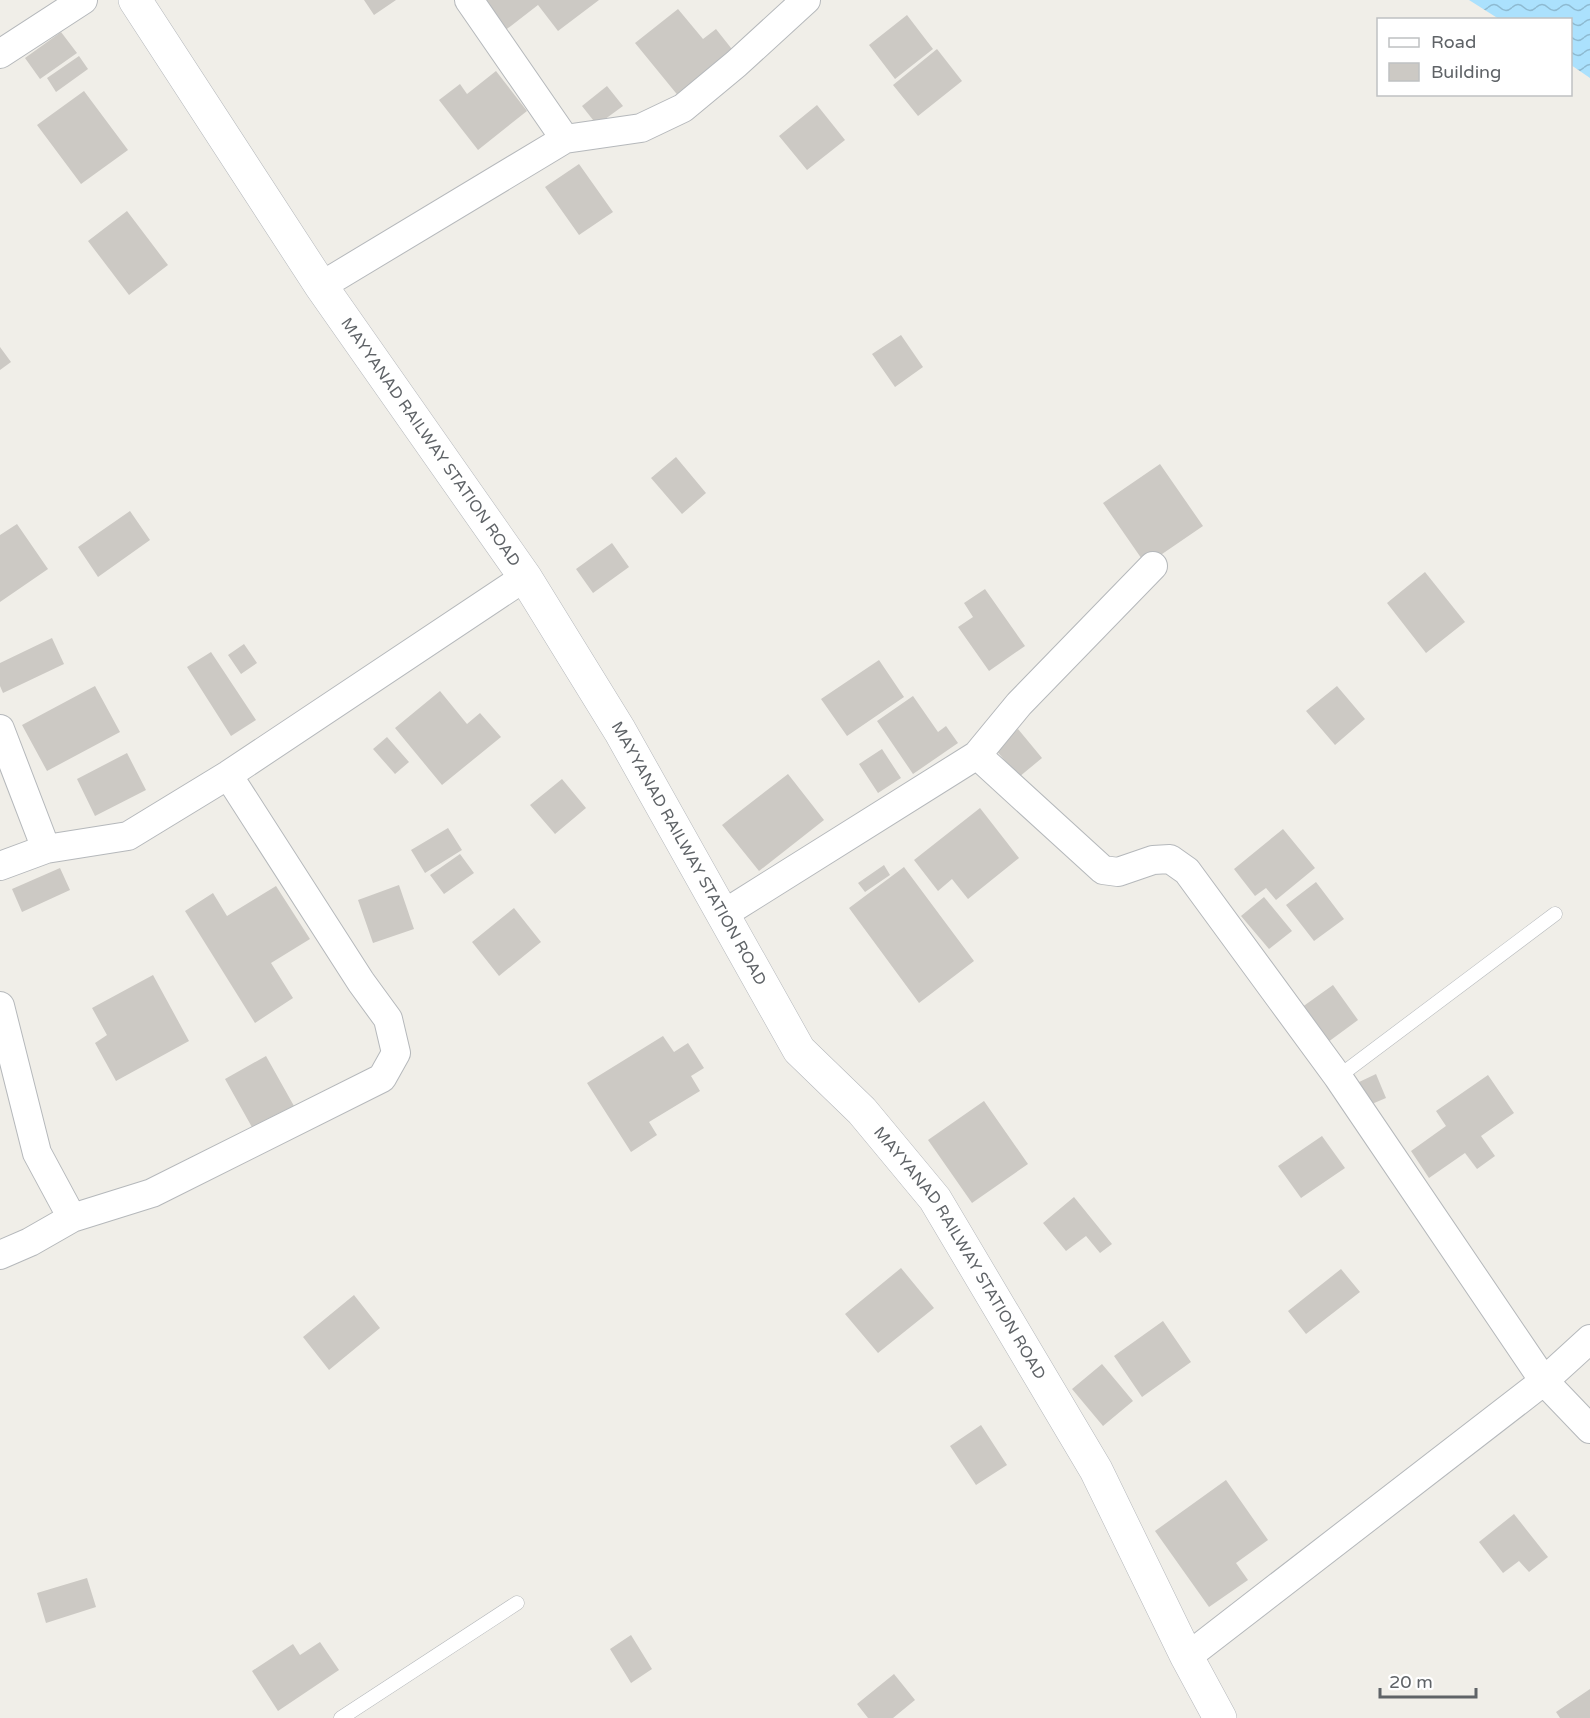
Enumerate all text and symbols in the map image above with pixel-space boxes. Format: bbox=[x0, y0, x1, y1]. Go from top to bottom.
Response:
legend bbox=[1377, 18, 1572, 96]
text: Road bbox=[1431, 31, 1476, 53]
text: Building bbox=[1431, 61, 1501, 83]
street label: MAYYANAD RAILWAY STATION ROAD bbox=[336, 314, 525, 571]
street label: MAYYANAD RAILWAY STATION ROAD bbox=[607, 718, 771, 989]
street label: MAYYANAD RAILWAY STATION ROAD bbox=[869, 1123, 1050, 1383]
scale bar bbox=[1380, 1661, 1476, 1699]
text: 20 m bbox=[1389, 1671, 1433, 1693]

